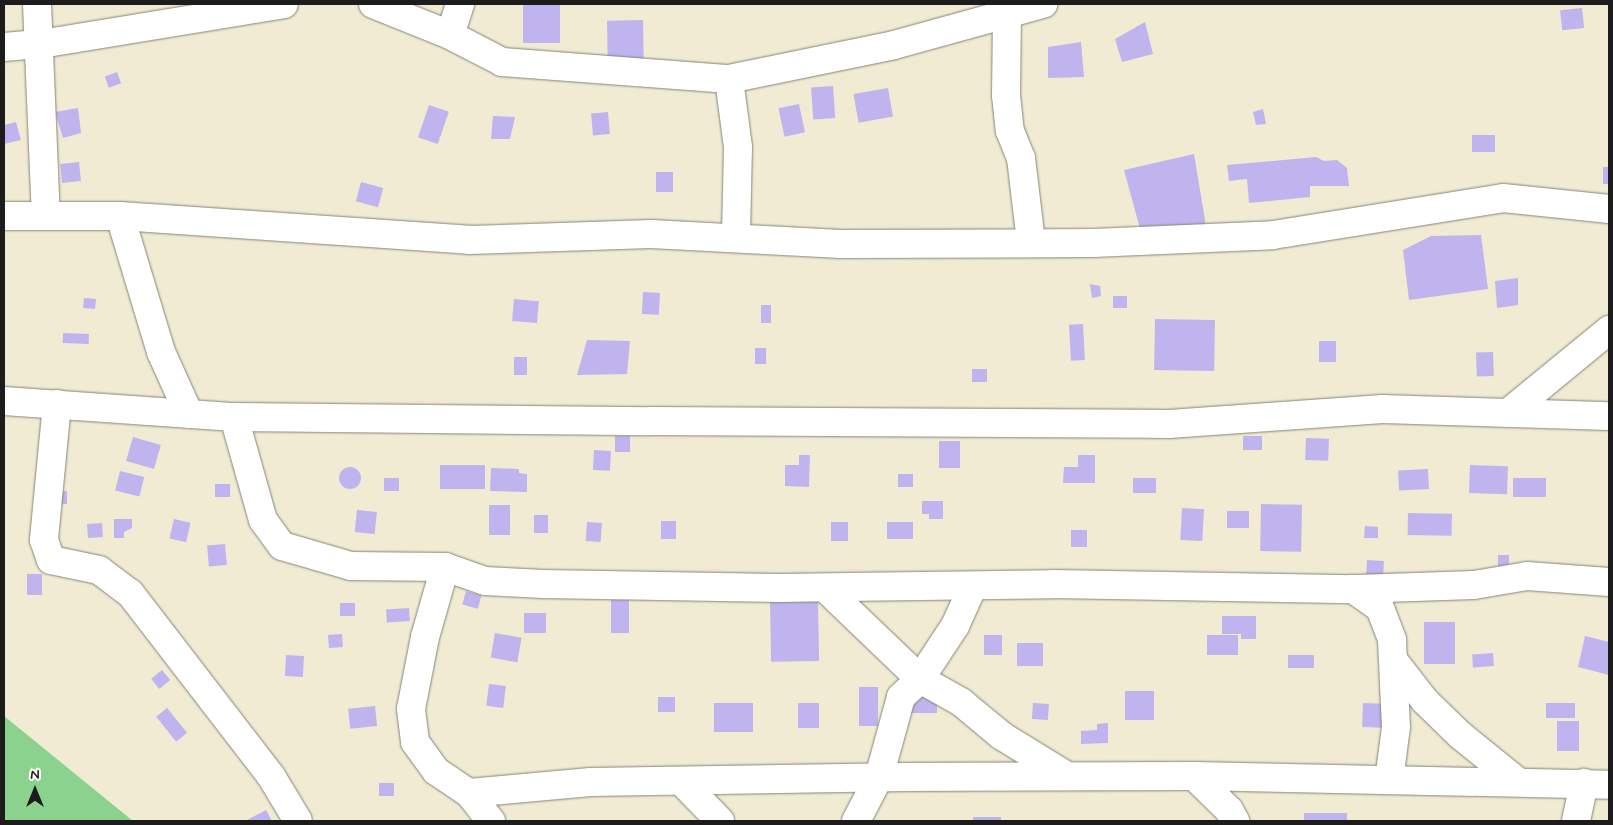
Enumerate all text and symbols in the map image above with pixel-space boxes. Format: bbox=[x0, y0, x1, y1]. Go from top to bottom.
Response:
north arrow bbox=[10, 765, 60, 815]
text: N bbox=[30, 766, 40, 784]

